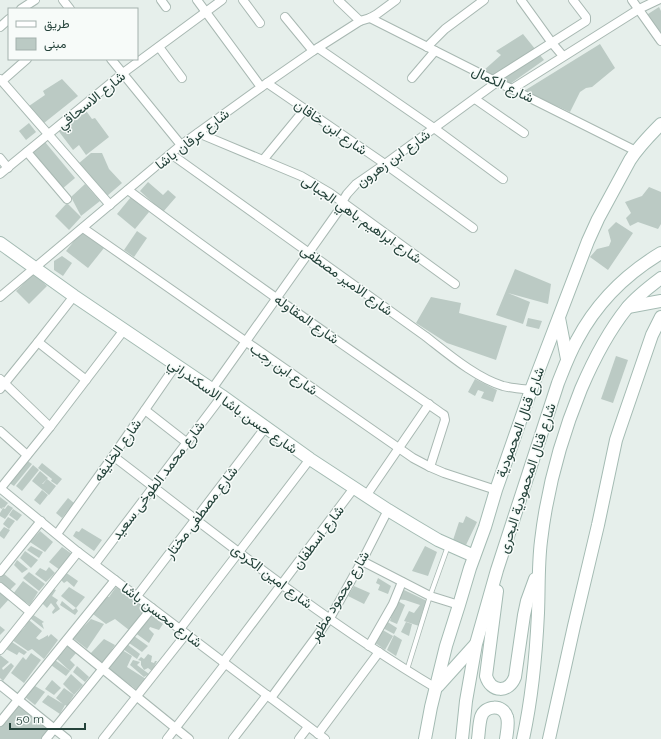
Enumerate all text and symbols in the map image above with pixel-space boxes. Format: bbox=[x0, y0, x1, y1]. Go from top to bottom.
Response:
legend bbox=[8, 8, 138, 60]
text: طريق bbox=[44, 17, 70, 32]
text: مبنى bbox=[44, 37, 66, 52]
street label: شارع الكمال bbox=[468, 62, 537, 109]
street label: شارع الاسحاقي bbox=[54, 68, 131, 135]
street label: شارع ابن خاقان bbox=[290, 96, 371, 160]
street label: شارع عرفان باشا bbox=[152, 105, 234, 175]
street label: شارع ابن زهرون bbox=[353, 126, 435, 192]
street label: شارع ابراهيم باهي الجبالى bbox=[297, 172, 425, 270]
street label: شارع الامير مصطفى bbox=[296, 241, 396, 321]
street label: شارع المقاوله bbox=[270, 291, 342, 350]
street label: شارع ابن رجب bbox=[245, 340, 321, 401]
street label: شارع حسن باشا الاسكندراني bbox=[163, 355, 301, 460]
street label: شارع قنال المحمودية bbox=[493, 365, 550, 480]
street label: شارع قنال المحمودية البحرى bbox=[495, 401, 562, 556]
street label: شارع الخليفه bbox=[90, 416, 147, 486]
street label: شارع محمد الطوخى سعيد bbox=[108, 418, 210, 544]
street label: شارع مصطفى مختار bbox=[161, 463, 243, 564]
street label: شارع اسطفان bbox=[289, 502, 350, 574]
street label: شارع امين الكردى bbox=[227, 540, 316, 614]
street label: شارع محمود مظهر bbox=[305, 548, 375, 646]
street label: شارع محسن باشا bbox=[117, 580, 205, 653]
scale bar bbox=[10, 705, 85, 731]
text: 50 m bbox=[16, 712, 44, 726]

